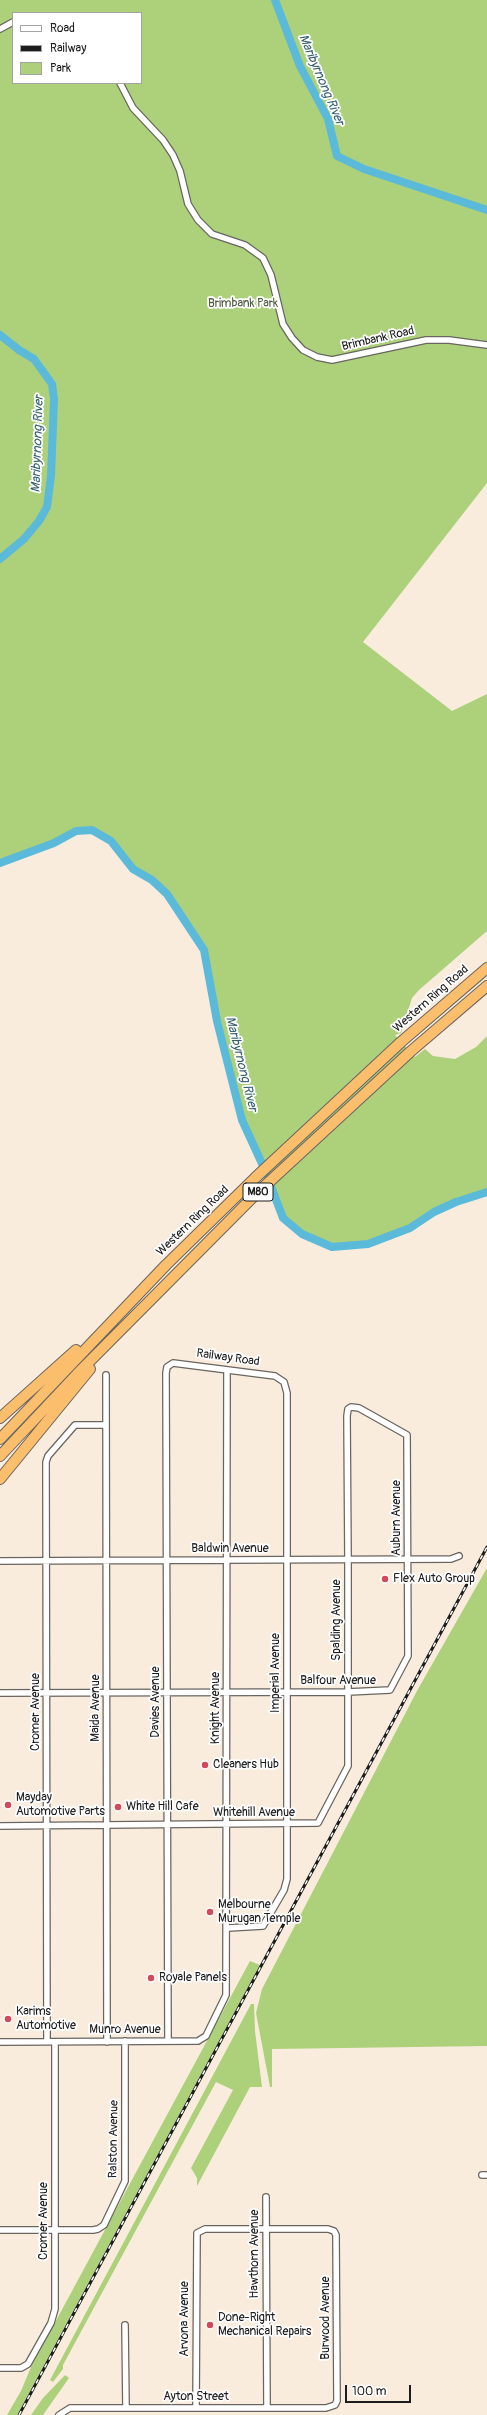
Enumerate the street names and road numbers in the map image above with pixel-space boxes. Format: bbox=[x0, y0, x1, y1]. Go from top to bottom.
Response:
street label: Brimbank Road bbox=[340, 324, 416, 354]
street label: Western Ring Road bbox=[390, 962, 472, 1036]
street label: Western Ring Road bbox=[154, 1183, 232, 1259]
road number: M80 bbox=[243, 1183, 273, 1201]
street label: Railway Road bbox=[195, 1346, 261, 1370]
street label: Auburn Avenue bbox=[390, 1480, 404, 1556]
street label: Baldwin Avenue bbox=[191, 1542, 269, 1556]
street label: Spalding Avenue bbox=[330, 1579, 344, 1661]
street label: Imperial Avenue bbox=[269, 1633, 283, 1713]
street label: Davies Avenue bbox=[149, 1666, 163, 1738]
street label: Knight Avenue bbox=[209, 1672, 223, 1744]
street label: Cromer Avenue bbox=[29, 1673, 43, 1751]
street label: Maida Avenue bbox=[89, 1674, 103, 1742]
street label: Balfour Avenue bbox=[300, 1674, 376, 1688]
street label: Whitehill Avenue bbox=[213, 1806, 295, 1820]
street label: Munro Avenue bbox=[89, 2023, 161, 2037]
street label: Ralston Avenue bbox=[106, 2100, 122, 2178]
street label: Cromer Avenue bbox=[37, 2182, 51, 2260]
street label: Hawthorn Avenue bbox=[248, 2210, 262, 2298]
street label: Burwood Avenue bbox=[319, 2276, 333, 2360]
street label: Arvona Avenue bbox=[178, 2281, 192, 2357]
street label: Ayton Street bbox=[163, 2390, 229, 2404]

